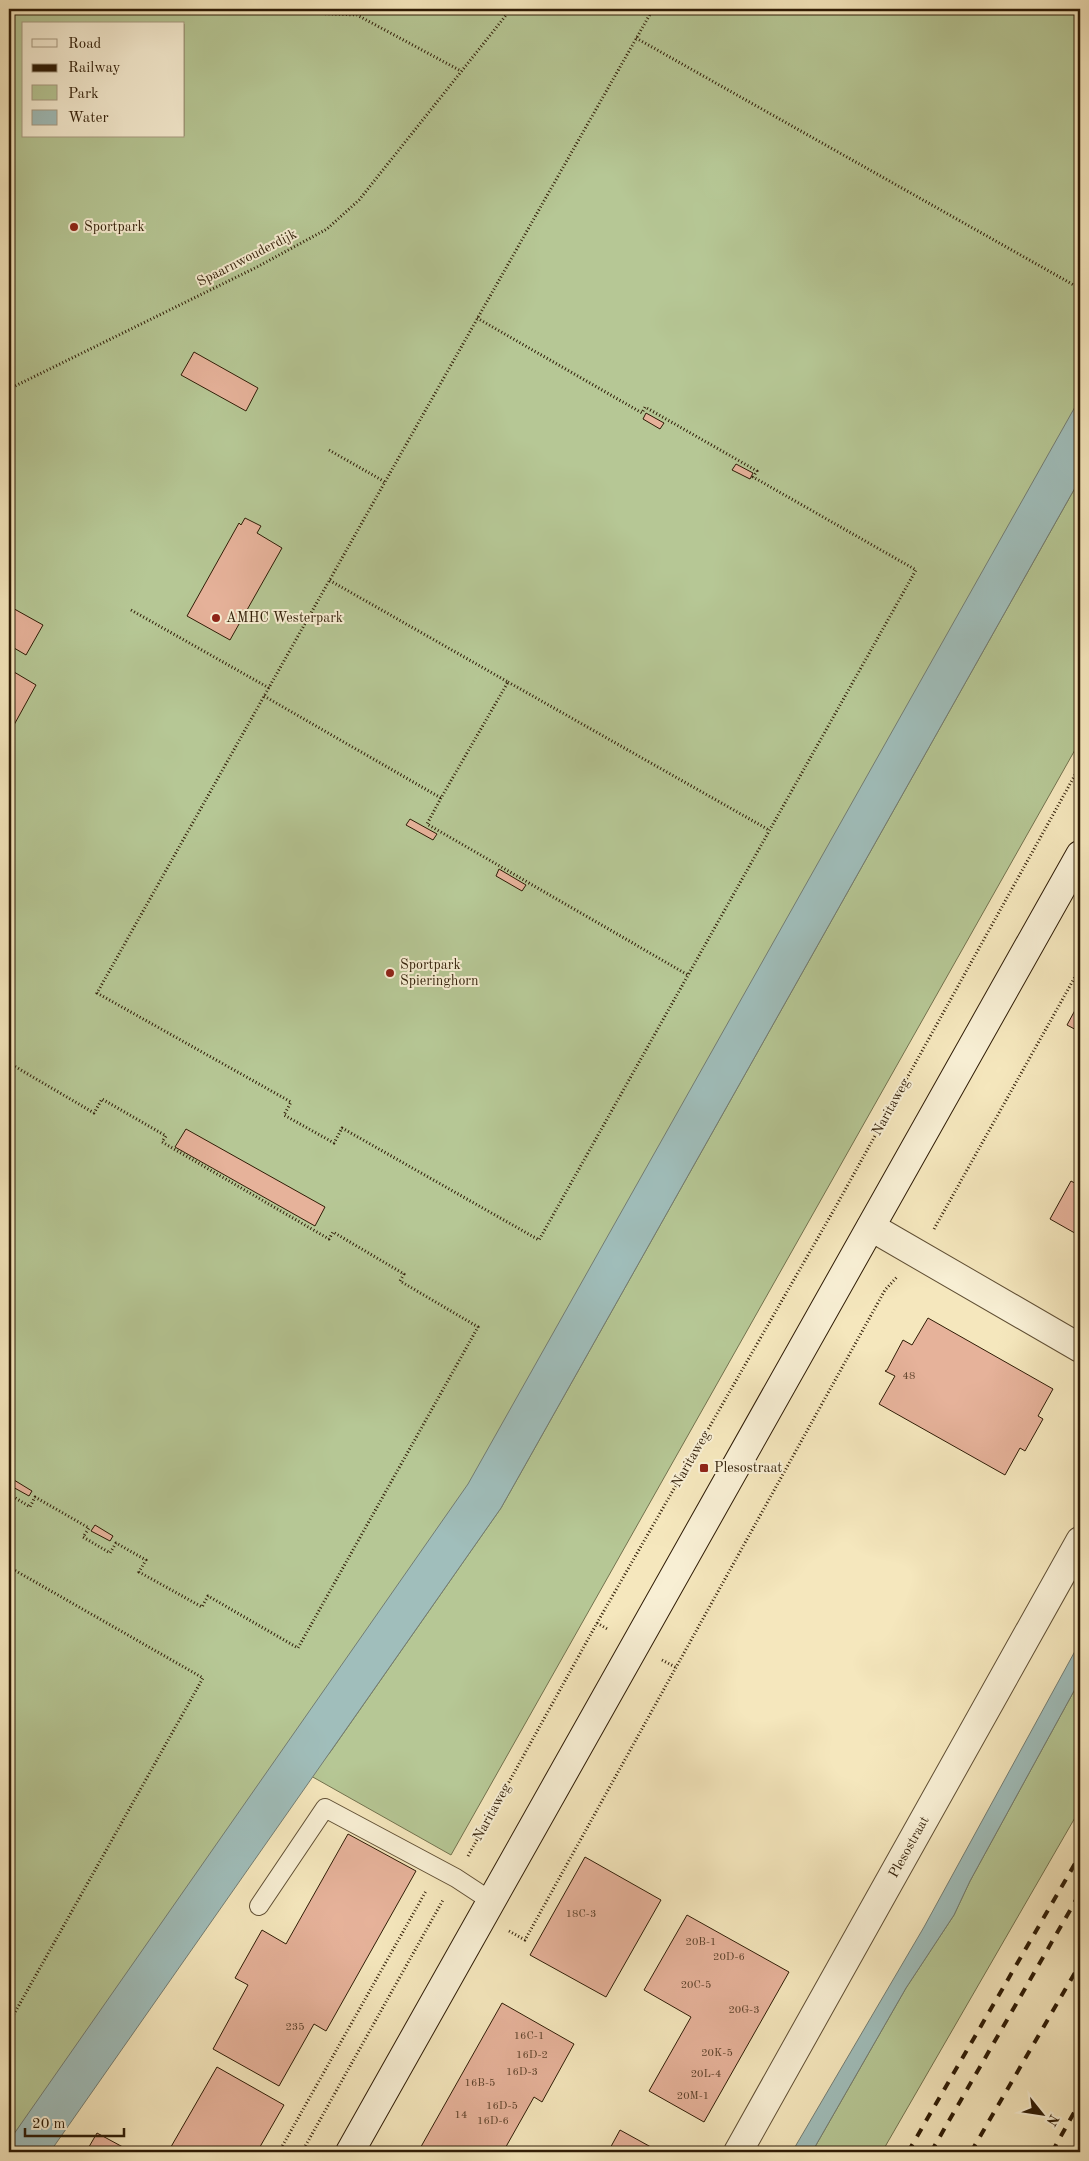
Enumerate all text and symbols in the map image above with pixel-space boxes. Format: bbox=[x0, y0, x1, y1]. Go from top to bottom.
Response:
legend bbox=[22, 22, 185, 138]
text: Road bbox=[68, 37, 102, 52]
text: Railway bbox=[68, 61, 121, 76]
text: Park bbox=[68, 87, 99, 102]
text: Water bbox=[68, 111, 109, 126]
place label: Sportpark bbox=[84, 220, 145, 234]
marker: Sportpark bbox=[68, 221, 80, 233]
street label: Spaarnwouderdijk bbox=[195, 227, 299, 289]
place label: AMHC Westerpark bbox=[226, 611, 343, 625]
marker: AMHC Westerpark bbox=[210, 612, 222, 624]
place label: Sportpark Spieringhorn bbox=[400, 958, 479, 988]
marker: Sportpark Spieringhorn bbox=[384, 967, 396, 979]
street label: Naritaweg bbox=[870, 1076, 913, 1138]
house number: 48 bbox=[903, 1371, 915, 1382]
street label: Naritaweg bbox=[669, 1428, 713, 1490]
place label: Plesostraat bbox=[714, 1461, 782, 1475]
marker: Plesostraat bbox=[698, 1462, 710, 1474]
street label: Naritaweg bbox=[471, 1781, 514, 1843]
street label: Plesostraat bbox=[886, 1814, 932, 1880]
house number: 18C-3 bbox=[566, 1909, 596, 1920]
house number: 20B-1 bbox=[686, 1937, 716, 1948]
house number: 20D-6 bbox=[713, 1952, 745, 1963]
house number: 20C-5 bbox=[681, 1980, 711, 1991]
house number: 20G-3 bbox=[728, 2005, 760, 2016]
house number: 235 bbox=[285, 2022, 305, 2033]
house number: 16C-1 bbox=[514, 2031, 544, 2042]
house number: 20K-5 bbox=[701, 2048, 733, 2059]
house number: 16D-2 bbox=[516, 2050, 548, 2061]
house number: 16D-3 bbox=[506, 2067, 538, 2078]
house number: 20L-4 bbox=[691, 2069, 721, 2080]
house number: 16B-5 bbox=[465, 2078, 495, 2089]
north arrow bbox=[1016, 2088, 1066, 2138]
house number: 20M-1 bbox=[677, 2091, 709, 2102]
house number: 16D-5 bbox=[486, 2101, 518, 2112]
scale bar bbox=[25, 2106, 124, 2138]
house number: 14 bbox=[455, 2110, 467, 2121]
text: N bbox=[1044, 2112, 1061, 2128]
house number: 16D-6 bbox=[477, 2116, 509, 2127]
text: 20 m bbox=[32, 2117, 66, 2132]

